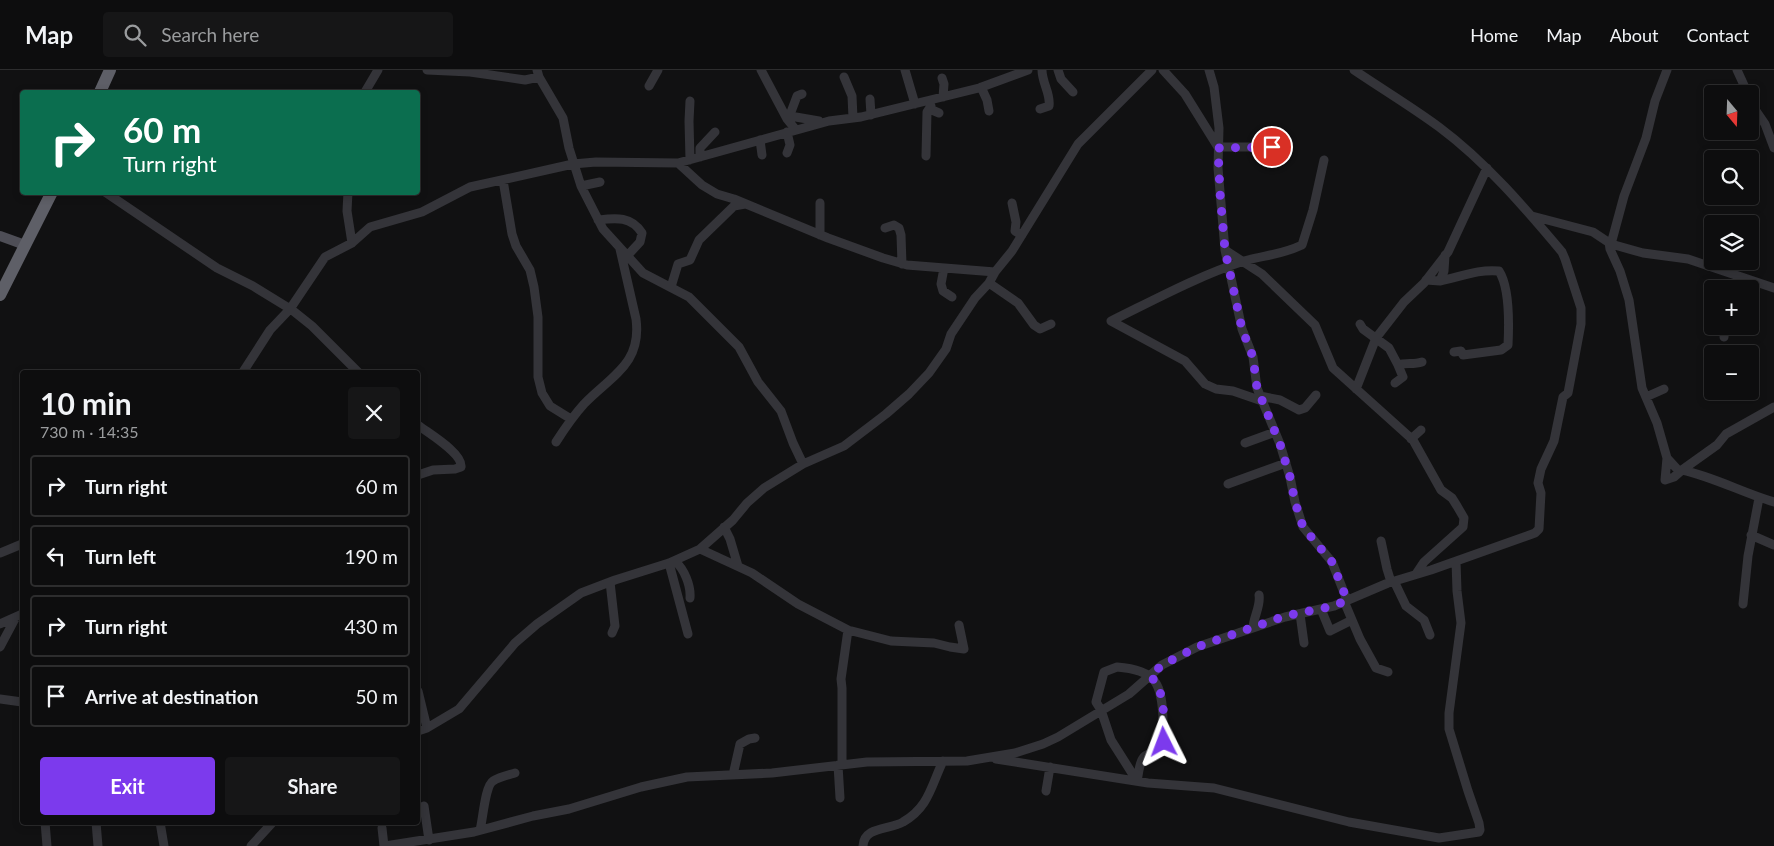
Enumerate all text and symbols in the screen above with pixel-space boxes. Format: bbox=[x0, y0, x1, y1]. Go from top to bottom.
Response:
search box bbox=[103, 12, 453, 57]
text: Map bbox=[25, 20, 73, 49]
icon: search bbox=[121, 21, 149, 49]
text: Search here bbox=[161, 23, 259, 46]
text: Home bbox=[1470, 24, 1518, 46]
text: Map bbox=[1546, 24, 1582, 46]
text: About bbox=[1610, 24, 1659, 46]
text: Contact bbox=[1687, 24, 1749, 46]
north arrow bbox=[1704, 85, 1759, 140]
map controls bbox=[1704, 85, 1759, 400]
text: 60 m bbox=[123, 108, 201, 150]
icon: right bbox=[40, 110, 105, 175]
pin bbox=[1251, 126, 1293, 168]
icon: arrive bbox=[1258, 133, 1286, 161]
text: Turn right bbox=[123, 150, 217, 177]
button: search bbox=[1704, 150, 1759, 205]
button: layers bbox=[1704, 215, 1759, 270]
button: + bbox=[1704, 280, 1759, 335]
button: − bbox=[1704, 345, 1759, 400]
text: 10 min bbox=[40, 385, 132, 421]
button: close bbox=[348, 387, 400, 439]
text: 730 m · 14:35 bbox=[40, 422, 139, 441]
icon: right bbox=[42, 472, 70, 500]
text: Turn right bbox=[85, 475, 167, 498]
text: 60 m bbox=[355, 475, 398, 498]
icon: left bbox=[42, 542, 70, 570]
text: Turn left bbox=[85, 545, 156, 568]
text: 190 m bbox=[344, 545, 398, 568]
icon: right bbox=[42, 612, 70, 640]
text: Turn right bbox=[85, 615, 167, 638]
text: 430 m bbox=[344, 615, 398, 638]
icon: arrive bbox=[42, 682, 70, 710]
text: Arrive at destination bbox=[85, 685, 258, 708]
text: 50 m bbox=[355, 685, 398, 708]
position arrow bbox=[1137, 715, 1189, 767]
button: Exit bbox=[40, 757, 215, 815]
button: Share bbox=[225, 757, 400, 815]

